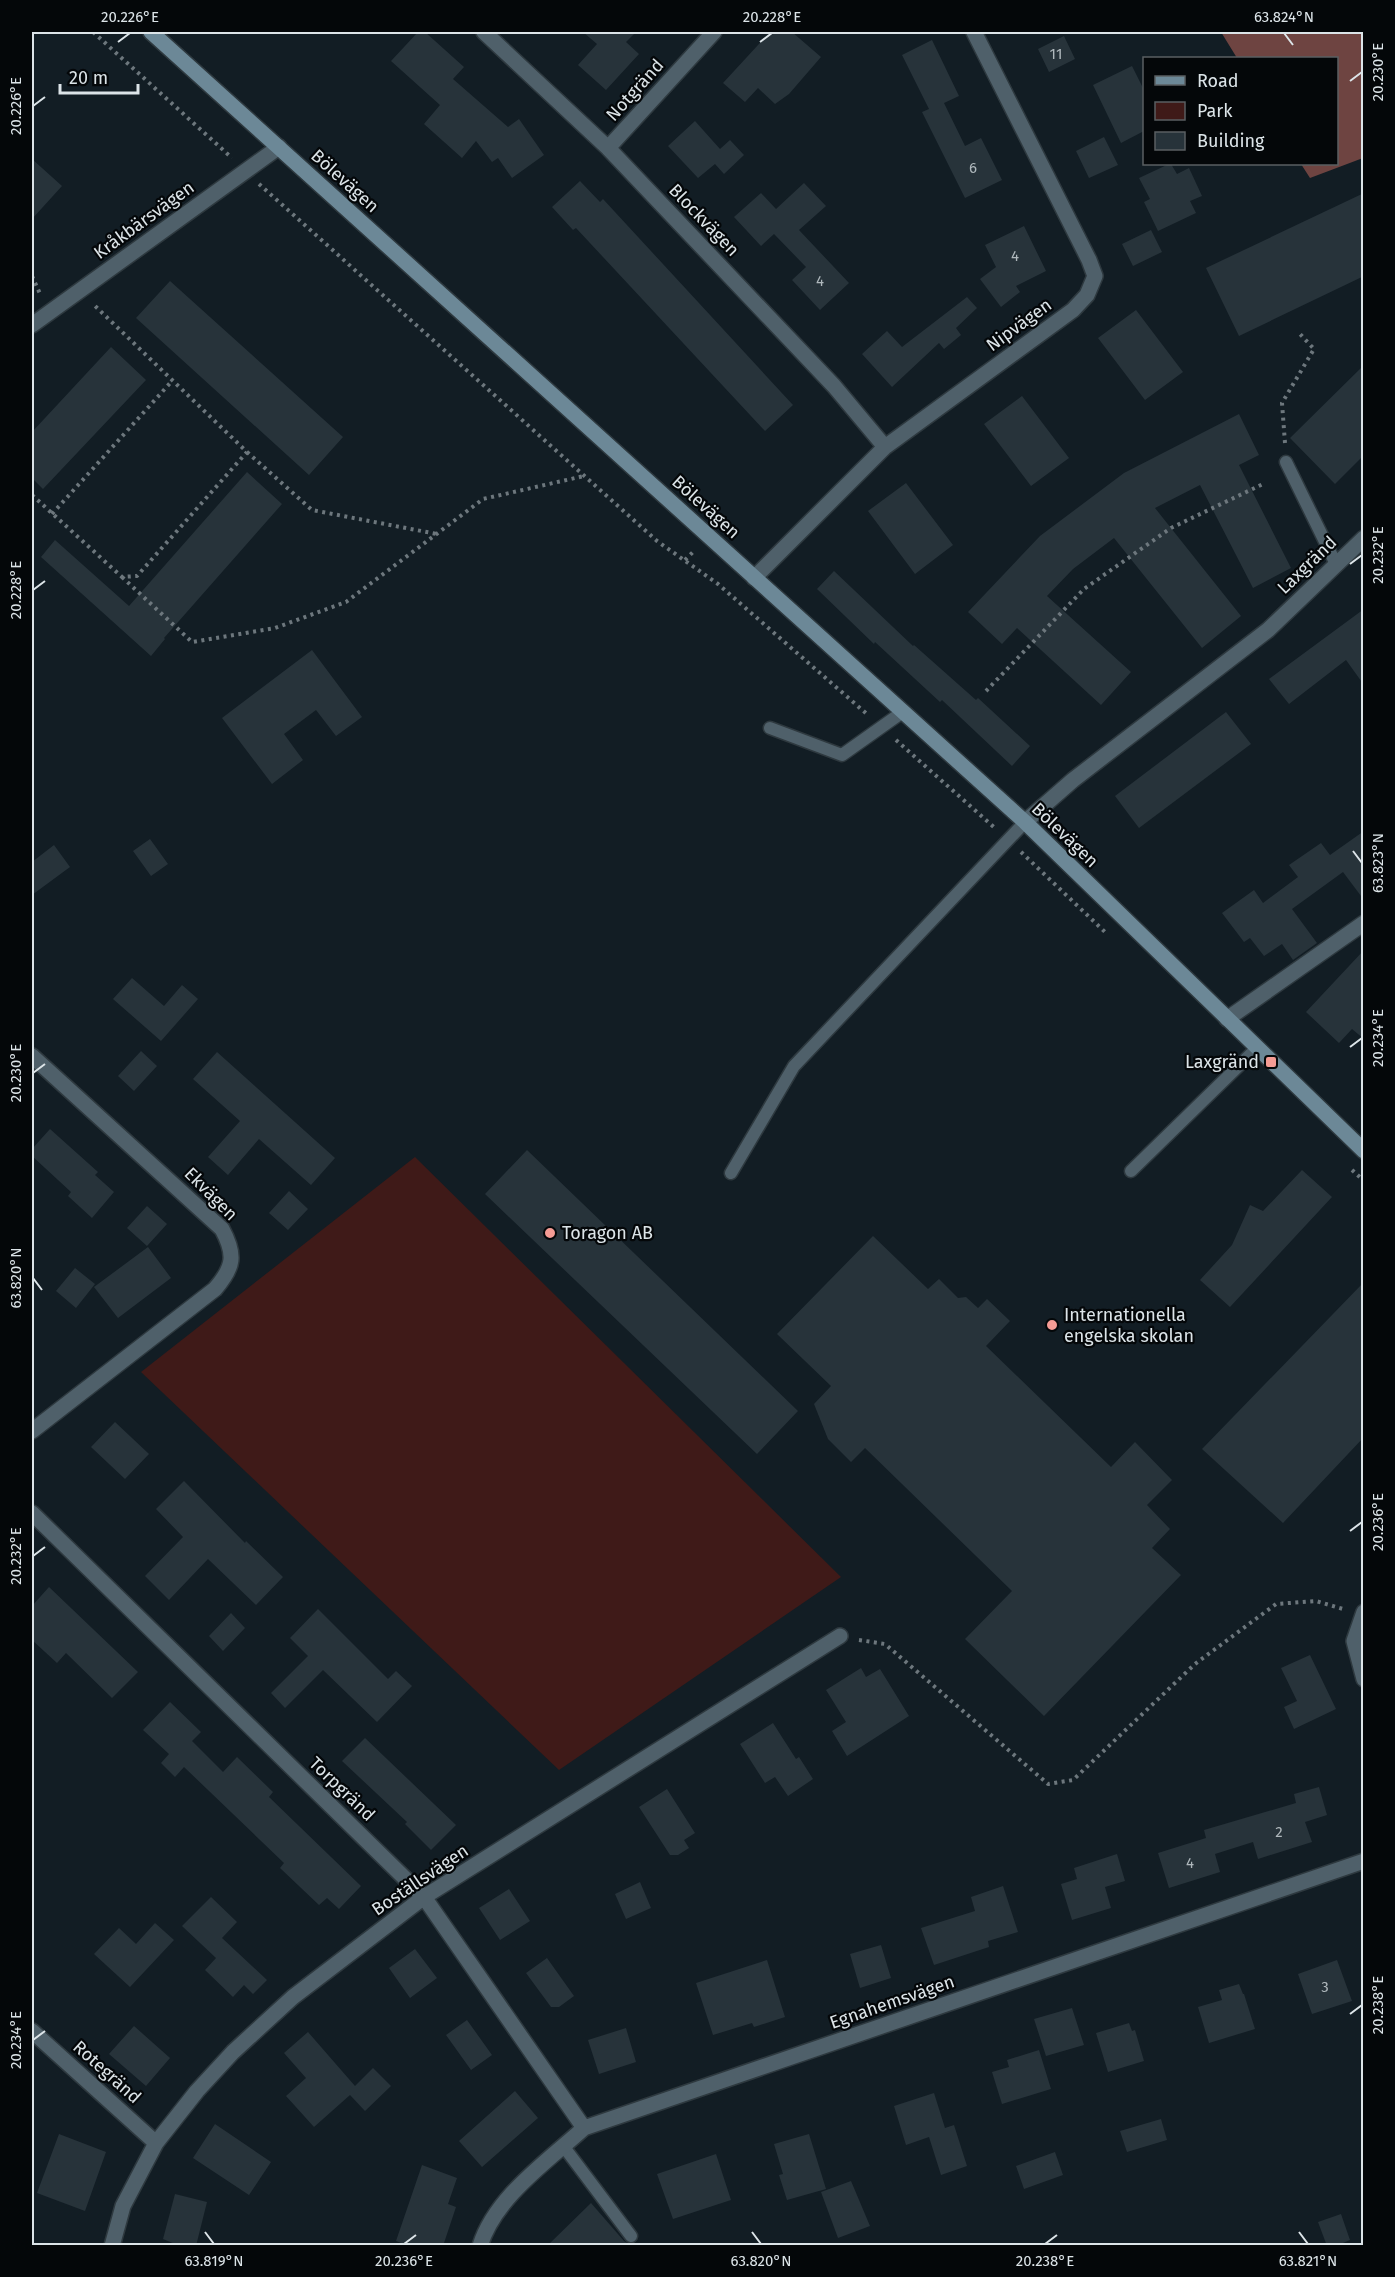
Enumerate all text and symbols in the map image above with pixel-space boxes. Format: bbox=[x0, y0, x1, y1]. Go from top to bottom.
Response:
text: 20.226°E bbox=[101, 8, 159, 26]
text: 20.228°E bbox=[743, 8, 801, 26]
text: 63.824°N bbox=[1254, 8, 1314, 26]
text: 20.230°E bbox=[1369, 43, 1387, 101]
house number: 11 bbox=[1050, 45, 1062, 63]
street label: Notgränd bbox=[601, 54, 669, 126]
scale bar bbox=[60, 57, 138, 95]
legend bbox=[1143, 57, 1338, 165]
text: 20 m bbox=[69, 67, 108, 89]
text: Road bbox=[1197, 70, 1239, 92]
text: 20.226°E bbox=[7, 77, 25, 135]
text: Park bbox=[1197, 100, 1233, 122]
text: Building bbox=[1197, 130, 1265, 152]
street label: Bölevägen bbox=[306, 145, 384, 217]
house number: 6 bbox=[969, 159, 977, 177]
street label: Kråkbärsvägen bbox=[90, 176, 198, 264]
street label: Blockvägen bbox=[664, 179, 744, 261]
house number: 4 bbox=[1011, 247, 1019, 265]
house number: 4 bbox=[816, 272, 824, 290]
street label: Nipvägen bbox=[982, 294, 1056, 356]
street label: Bölevägen bbox=[667, 471, 745, 543]
text: 20.232°E bbox=[1369, 526, 1387, 584]
street label: Laxgränd bbox=[1273, 531, 1341, 599]
text: 20.228°E bbox=[7, 561, 25, 619]
street label: Bölevägen bbox=[1027, 798, 1103, 872]
text: 63.823°N bbox=[1369, 833, 1387, 893]
text: 20.234°E bbox=[1369, 1009, 1387, 1067]
text: 20.230°E bbox=[7, 1044, 25, 1102]
place label: Laxgränd bbox=[1185, 1051, 1259, 1073]
marker: Laxgränd bbox=[1264, 1055, 1278, 1069]
street label: Ekvägen bbox=[180, 1163, 242, 1225]
place label: Toragon AB bbox=[562, 1222, 653, 1244]
marker: Toragon AB bbox=[543, 1226, 557, 1240]
text: 63.820°N bbox=[7, 1248, 25, 1308]
place label: Internationella engelska skolan bbox=[1064, 1304, 1194, 1347]
marker: Internationella engelska skolan bbox=[1045, 1318, 1059, 1332]
text: 20.236°E bbox=[1369, 1493, 1387, 1551]
text: 20.232°E bbox=[7, 1527, 25, 1585]
street label: Torpgränd bbox=[304, 1752, 380, 1826]
house number: 2 bbox=[1275, 1823, 1283, 1841]
street label: Boställsvägen bbox=[367, 1840, 473, 1920]
house number: 4 bbox=[1186, 1854, 1194, 1872]
street label: Egnahemsvägen bbox=[827, 1970, 957, 2034]
text: 20.238°E bbox=[1369, 1976, 1387, 2034]
house number: 3 bbox=[1321, 1978, 1329, 1996]
text: 20.234°E bbox=[7, 2011, 25, 2069]
street label: Rotegränd bbox=[68, 2036, 146, 2108]
text: 63.819°N bbox=[184, 2252, 244, 2270]
text: 20.236°E bbox=[375, 2252, 433, 2270]
text: 63.820°N bbox=[731, 2252, 791, 2270]
text: 20.238°E bbox=[1016, 2252, 1074, 2270]
text: 63.821°N bbox=[1279, 2252, 1337, 2270]

